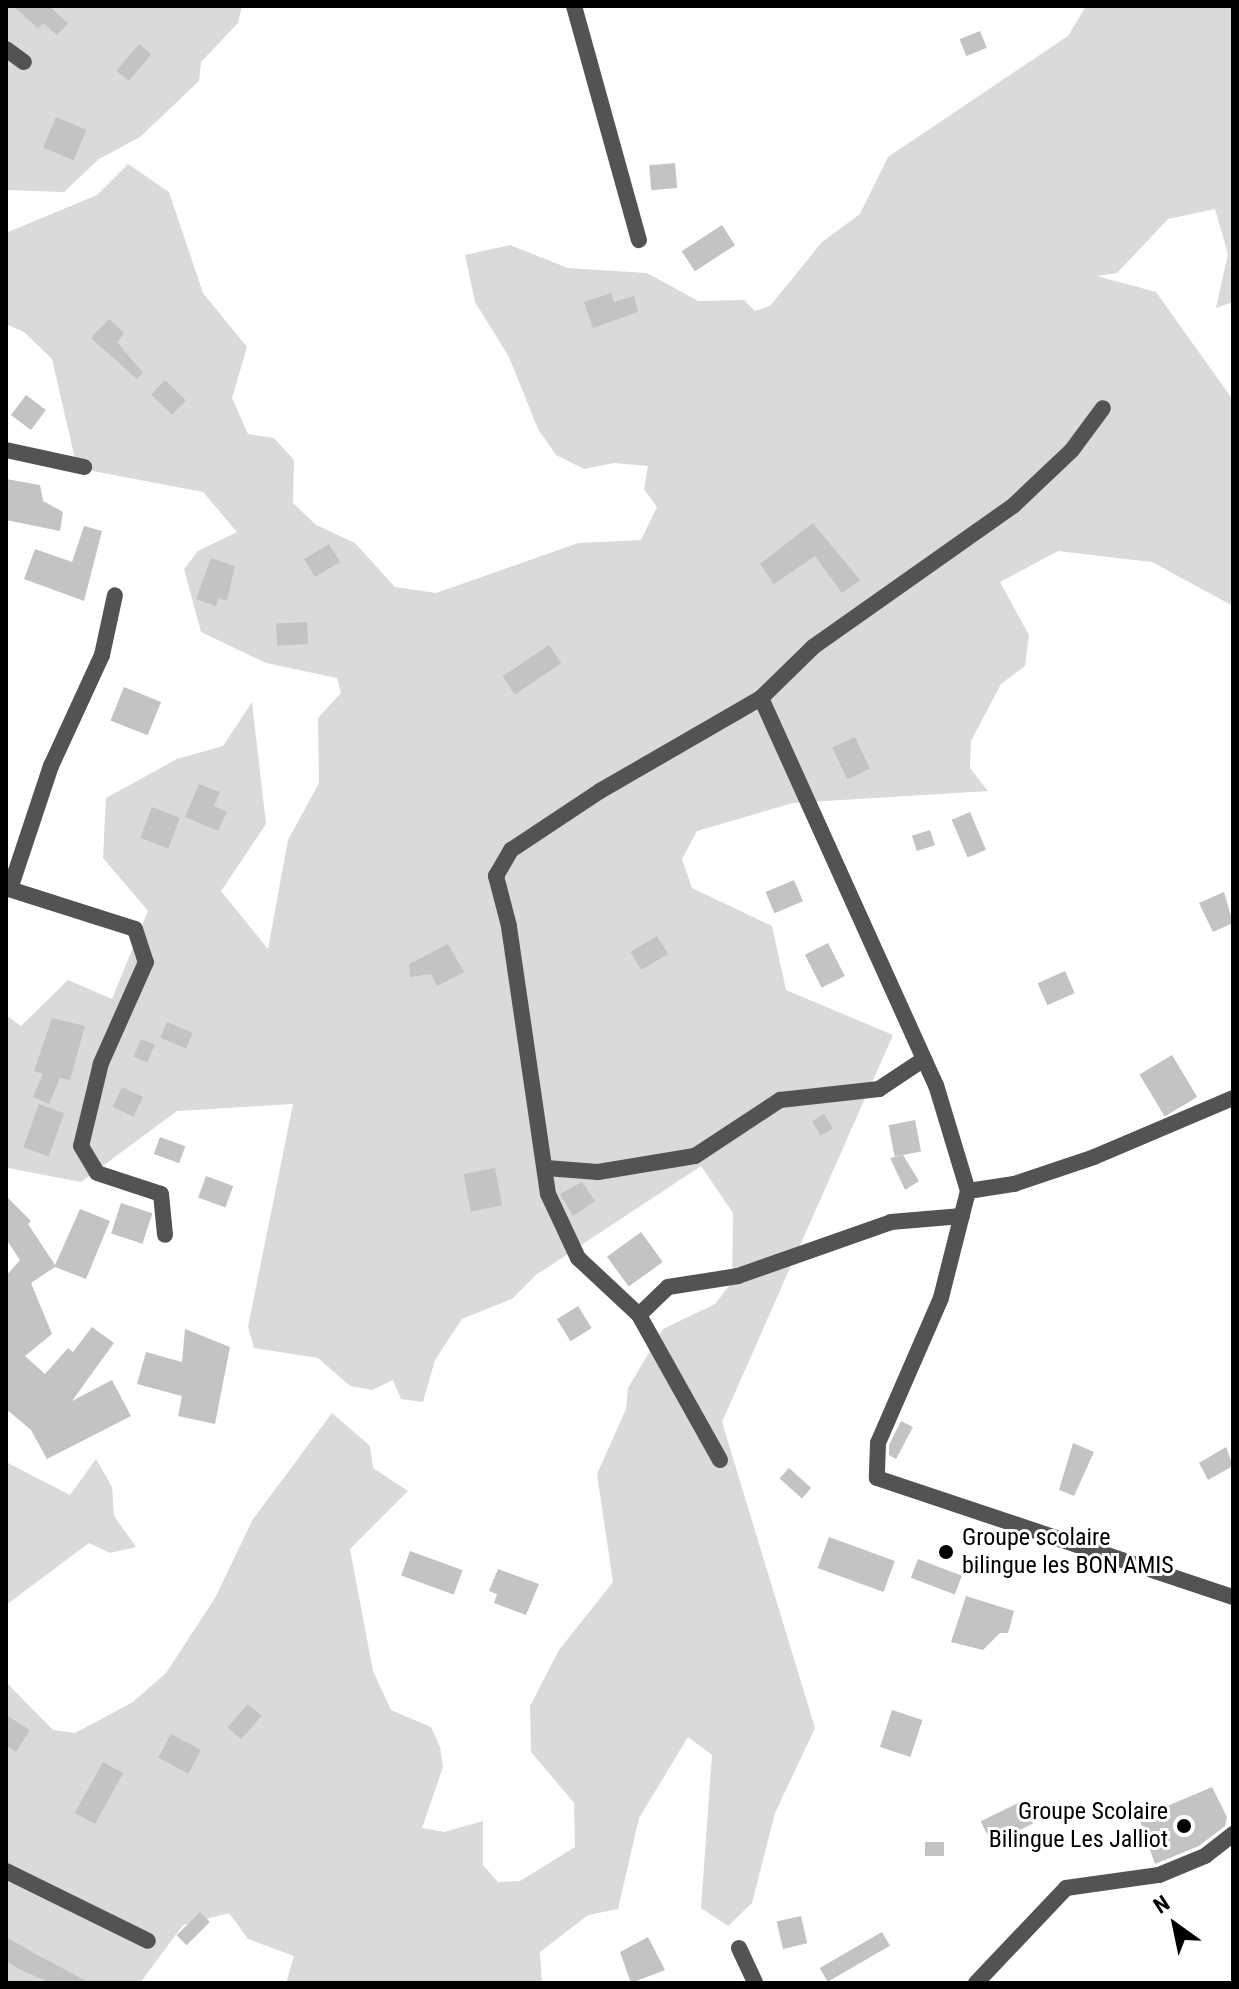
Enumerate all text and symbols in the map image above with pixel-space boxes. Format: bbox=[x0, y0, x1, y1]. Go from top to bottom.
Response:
place label: Groupe scolaire bilingue les BON AMIS bbox=[962, 1524, 1174, 1580]
marker: Groupe scolaire bilingue les BON AMIS bbox=[937, 1543, 955, 1561]
place label: Groupe Scolaire Bilingue Les Jalliot bbox=[989, 1798, 1168, 1854]
marker: Groupe Scolaire Bilingue Les Jalliot bbox=[1175, 1817, 1193, 1835]
north arrow bbox=[1135, 1885, 1215, 1965]
text: N bbox=[1149, 1890, 1174, 1919]

